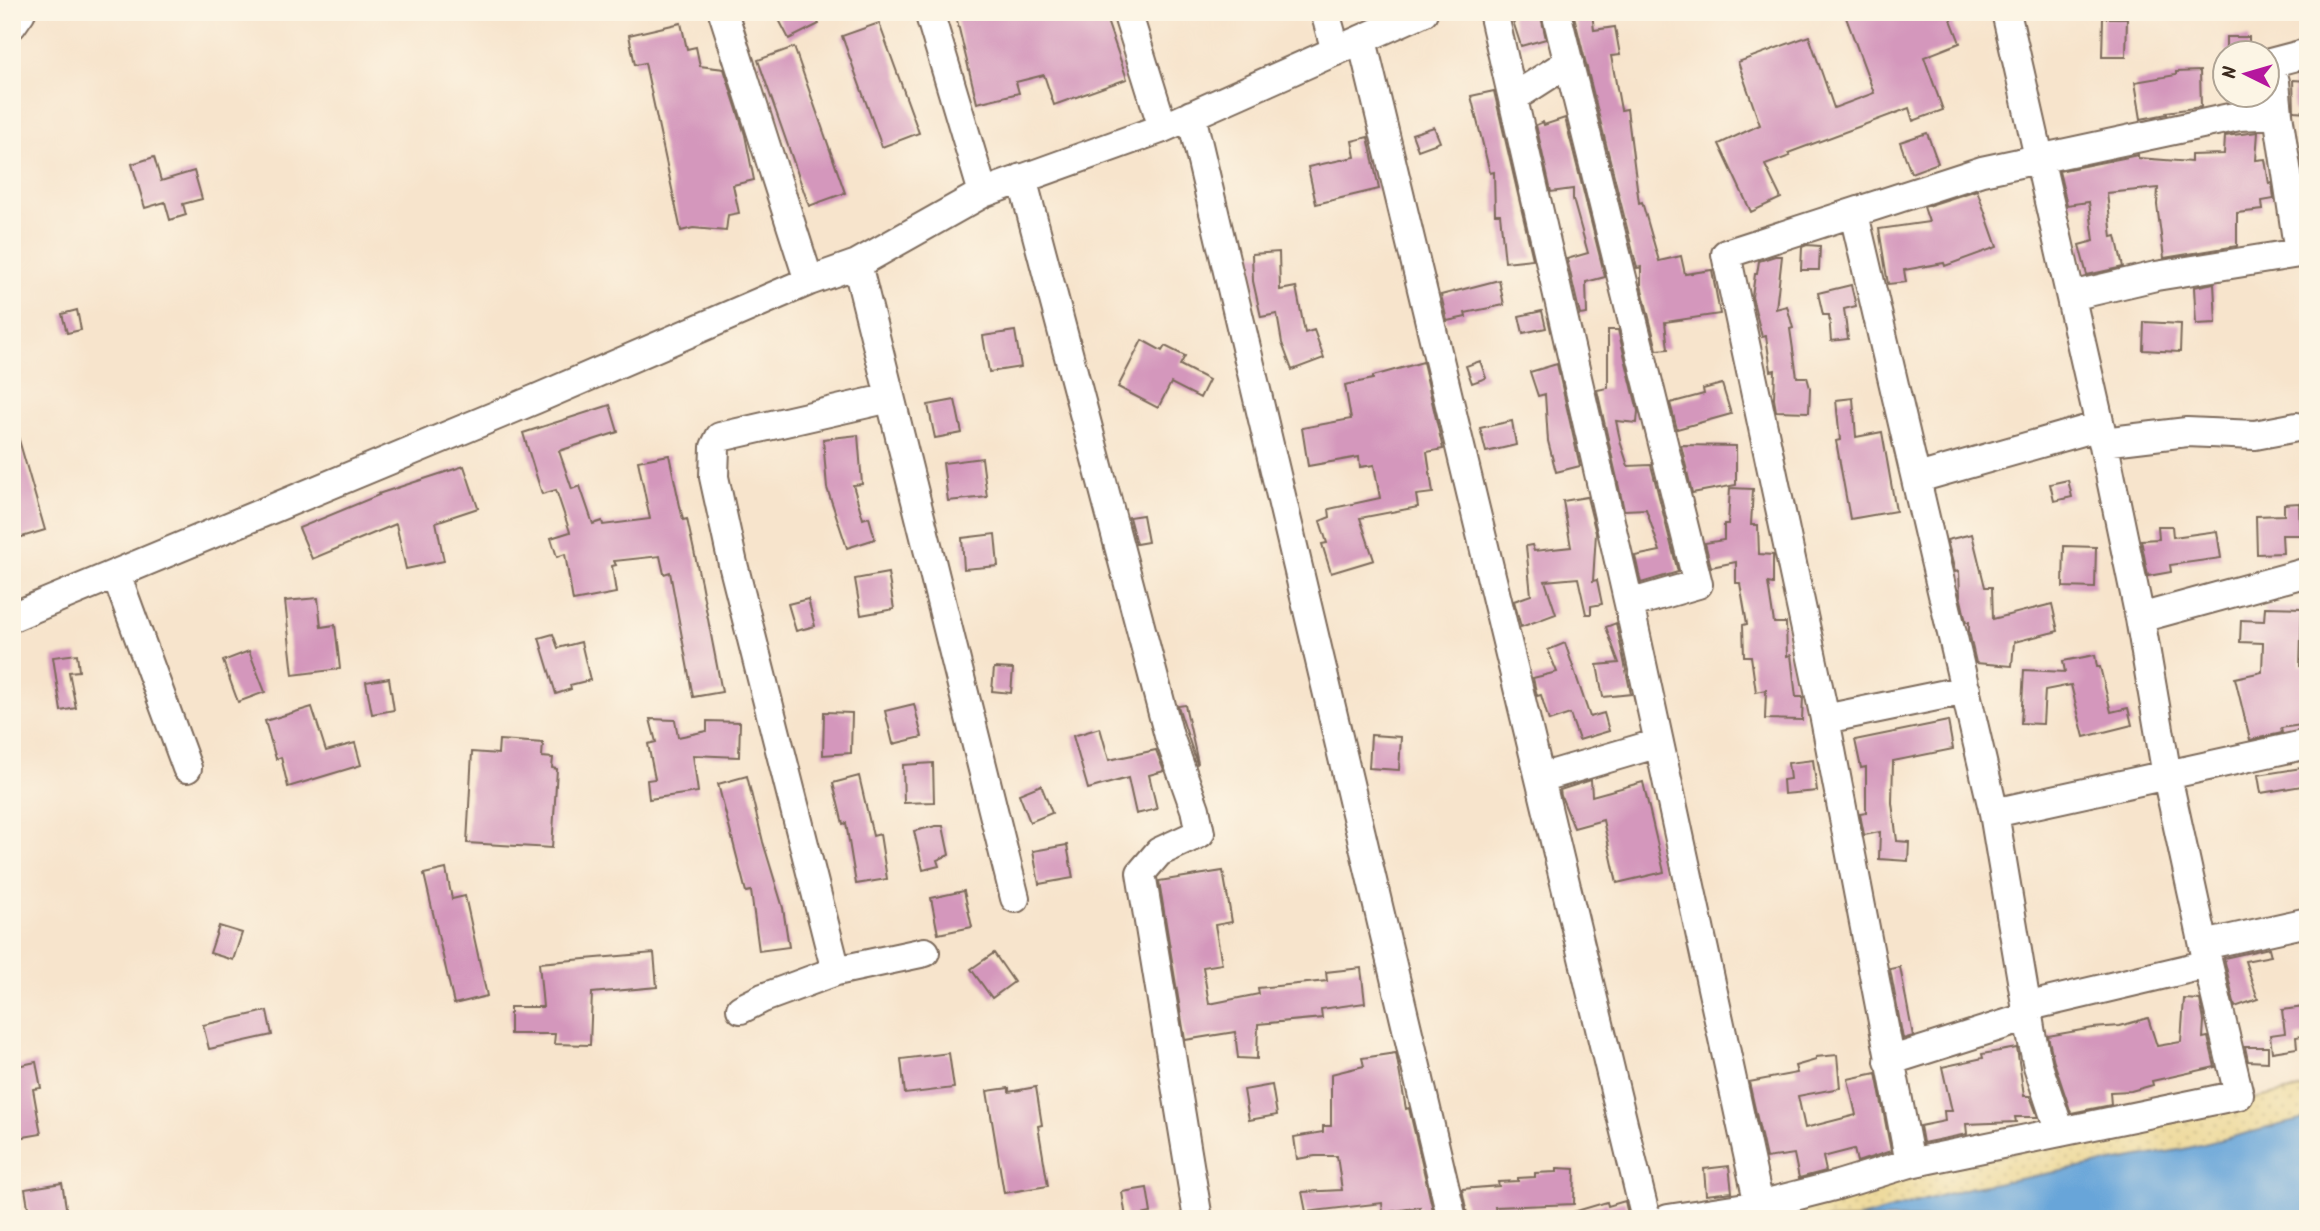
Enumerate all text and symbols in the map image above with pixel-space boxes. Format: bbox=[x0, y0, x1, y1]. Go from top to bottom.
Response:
north arrow bbox=[2212, 38, 2282, 108]
text: N bbox=[2216, 65, 2247, 80]

